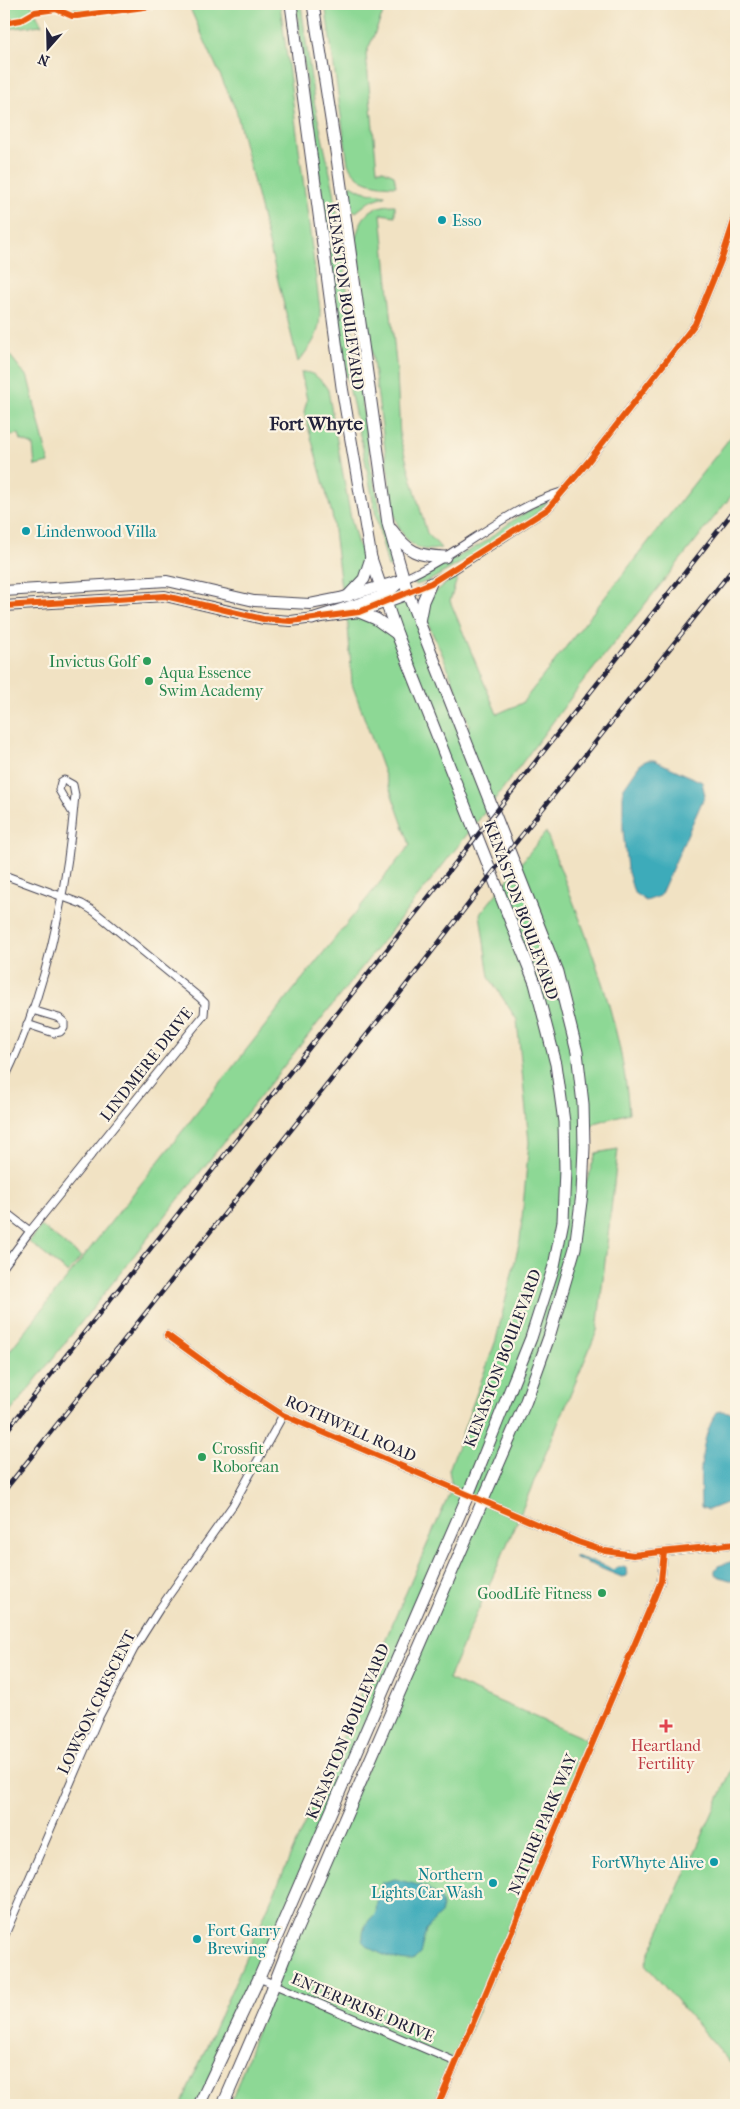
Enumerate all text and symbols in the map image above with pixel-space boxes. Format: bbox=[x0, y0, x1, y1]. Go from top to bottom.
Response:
north arrow bbox=[22, 22, 72, 72]
text: N bbox=[35, 50, 52, 70]
street label: KENASTON BOULEVARD bbox=[323, 201, 368, 391]
place label: Esso bbox=[452, 211, 482, 230]
marker: Esso bbox=[436, 214, 448, 226]
district label: Fort Whyte bbox=[268, 413, 363, 435]
place label: Lindenwood Villa bbox=[36, 522, 157, 541]
marker: Lindenwood Villa bbox=[20, 525, 32, 537]
place label: Invictus Golf bbox=[49, 652, 141, 671]
marker: Invictus Golf bbox=[141, 655, 153, 667]
place label: Aqua Essence Swim Academy bbox=[158, 663, 264, 700]
marker: Aqua Essence Swim Academy bbox=[143, 675, 155, 687]
street label: KENASTON BOULEVARD bbox=[480, 818, 563, 1002]
street label: LINDMERE DRIVE bbox=[96, 1003, 197, 1125]
street label: KENASTON BOULEVARD bbox=[460, 1266, 545, 1450]
street label: ROTHWELL ROAD bbox=[282, 1391, 419, 1466]
place label: Crossfit Roborean bbox=[212, 1439, 280, 1476]
marker: Crossfit Roborean bbox=[196, 1451, 208, 1463]
place label: GoodLife Fitness bbox=[477, 1584, 592, 1603]
marker: GoodLife Fitness bbox=[596, 1587, 608, 1599]
street label: LOWSON CRESCENT bbox=[53, 1627, 140, 1777]
street label: KENASTON BOULEVARD bbox=[302, 1640, 393, 1822]
marker: Heartland Fertility bbox=[659, 1719, 673, 1733]
place label: Heartland Fertility bbox=[631, 1736, 701, 1773]
street label: NATURE PARK WAY bbox=[504, 1750, 581, 1898]
place label: FortWhyte Alive bbox=[591, 1853, 704, 1872]
marker: FortWhyte Alive bbox=[708, 1856, 720, 1868]
place label: Northern Lights Car Wash bbox=[371, 1865, 484, 1902]
marker: Northern Lights Car Wash bbox=[487, 1877, 499, 1889]
place label: Fort Garry Brewing bbox=[207, 1921, 281, 1958]
marker: Fort Garry Brewing bbox=[191, 1933, 203, 1945]
street label: ENTERPRISE DRIVE bbox=[289, 1969, 437, 2046]

